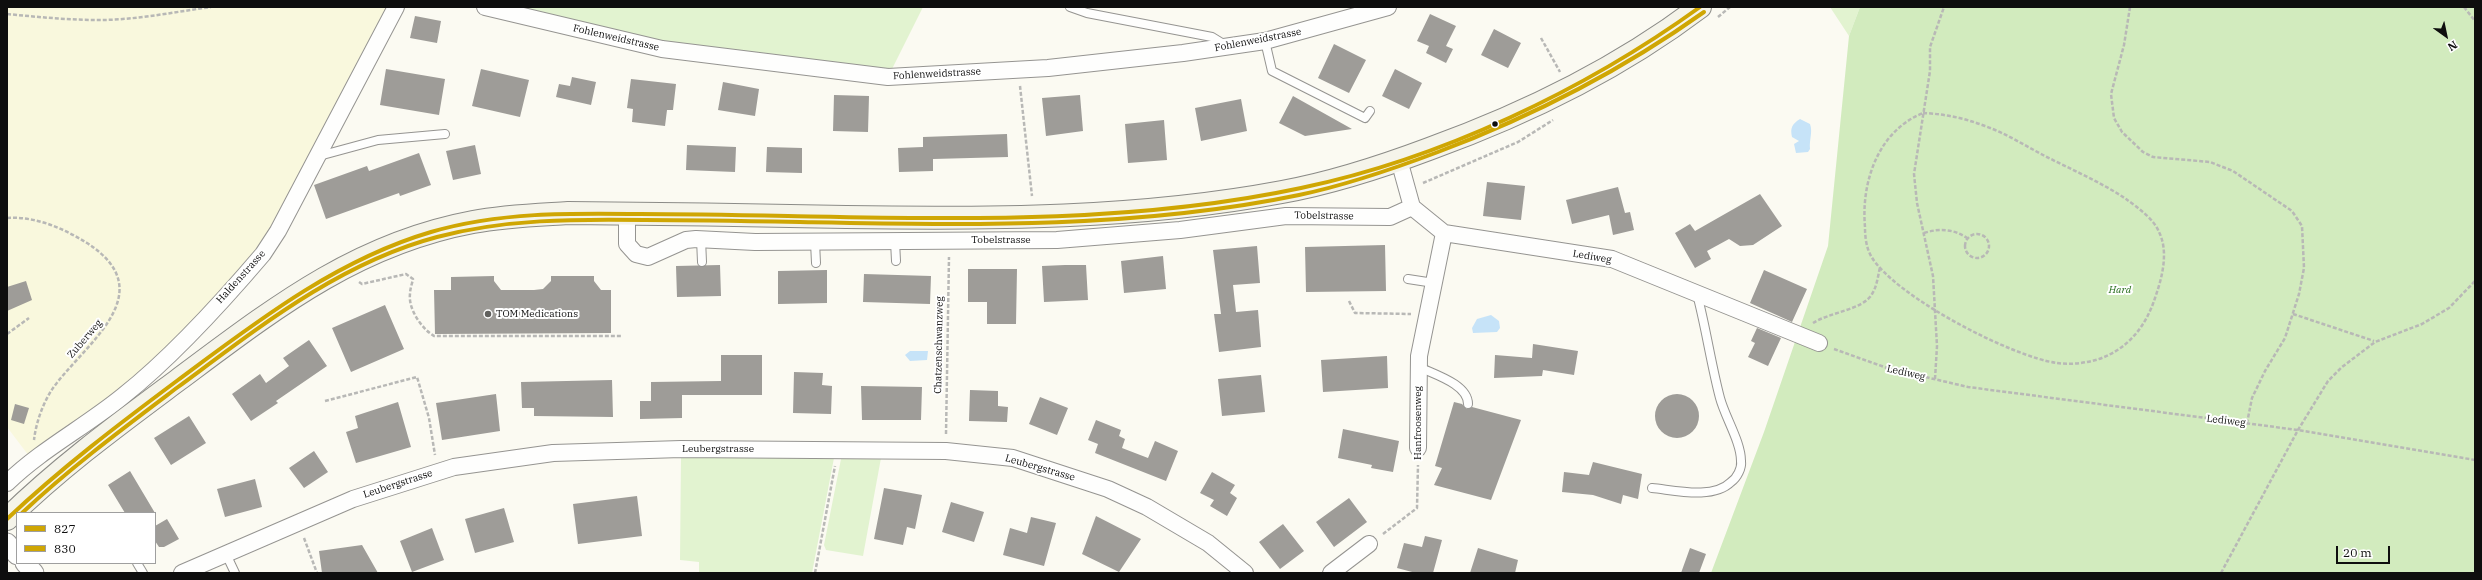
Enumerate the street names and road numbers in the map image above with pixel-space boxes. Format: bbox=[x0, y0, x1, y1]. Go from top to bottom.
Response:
street label: Fohlenweidstrasse bbox=[572, 22, 660, 54]
street label: Fohlenweidstrasse bbox=[1214, 26, 1302, 54]
street label: Fohlenweidstrasse bbox=[893, 66, 981, 82]
street label: Tobelstrasse bbox=[1294, 209, 1354, 223]
street label: Tobelstrasse bbox=[971, 234, 1031, 246]
street label: Haldenstrasse bbox=[214, 248, 268, 306]
street label: Lediweg bbox=[1572, 248, 1612, 266]
street label: Chatzenschwanzweg bbox=[932, 296, 946, 394]
street label: Zuberweg bbox=[65, 317, 105, 361]
street label: Lediweg bbox=[1886, 363, 1926, 383]
street label: Hanfroosenweg bbox=[1412, 386, 1424, 460]
street label: Lediweg bbox=[2206, 413, 2246, 429]
street label: Leubergstrasse bbox=[682, 443, 754, 455]
street label: Leubergstrasse bbox=[1004, 452, 1076, 484]
street label: Leubergstrasse bbox=[362, 467, 434, 501]

